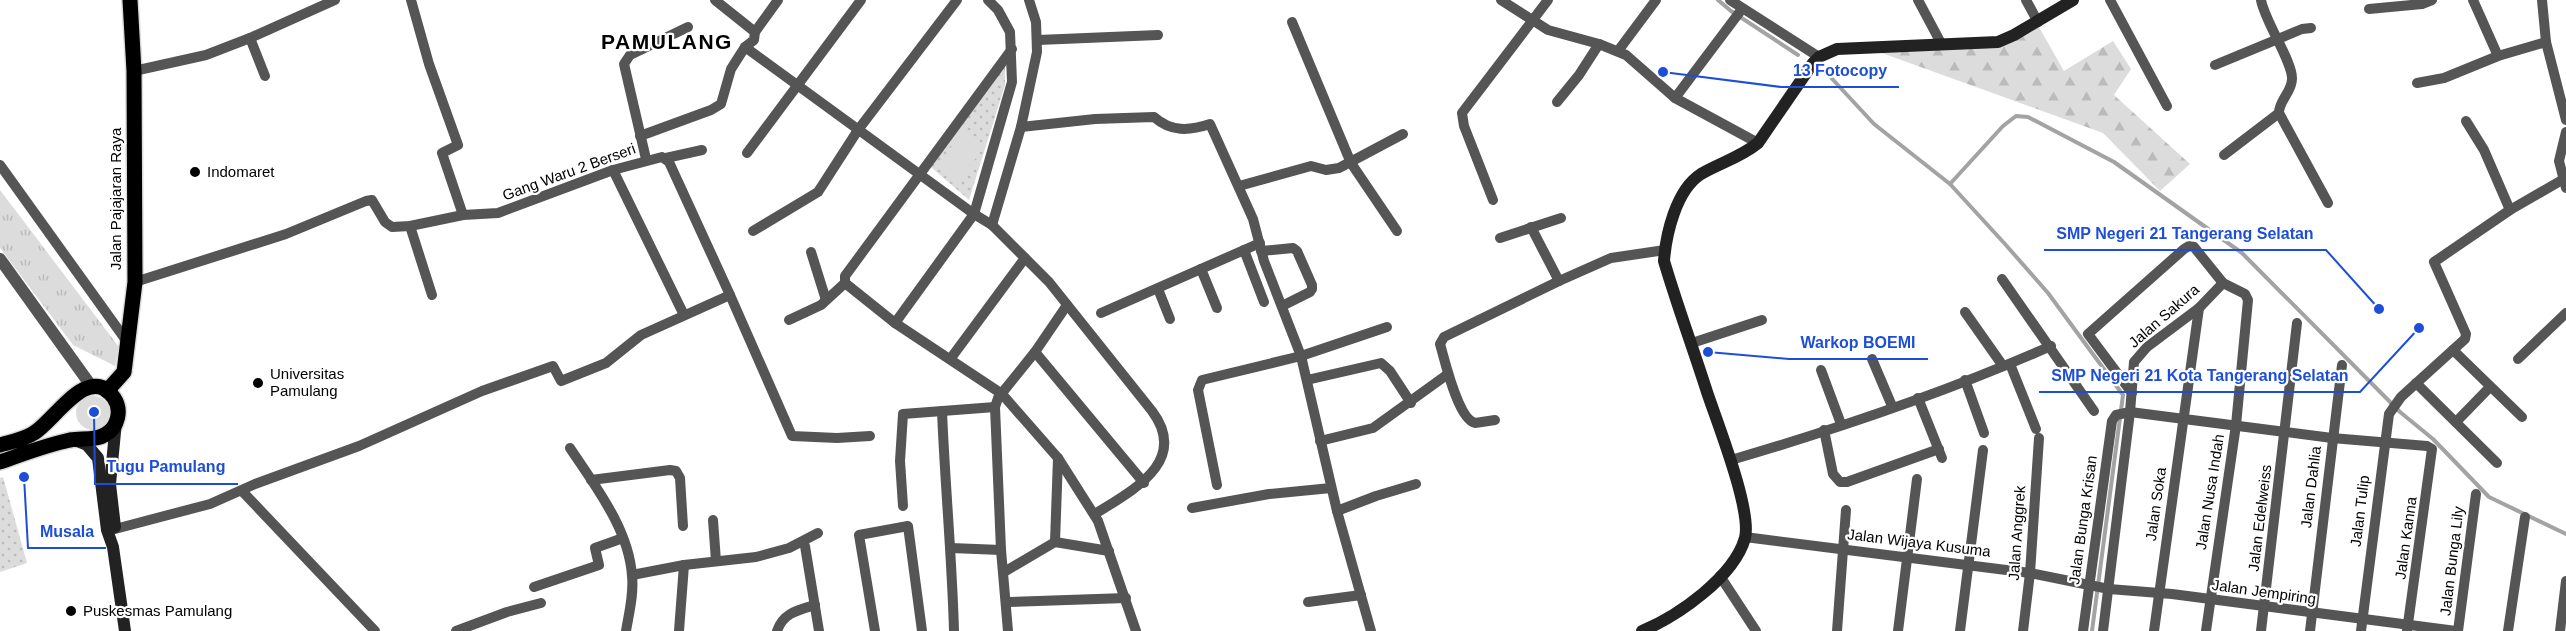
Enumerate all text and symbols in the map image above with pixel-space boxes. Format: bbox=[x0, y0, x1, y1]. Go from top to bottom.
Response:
district label: PAMULANG bbox=[601, 30, 733, 53]
callout: 13 Fotocopy bbox=[1781, 53, 1899, 87]
text: 13 Fotocopy bbox=[1793, 62, 1887, 79]
street label: Jalan Pajajaran Raya bbox=[107, 127, 124, 270]
street label: Gang Waru 2 Berseri bbox=[500, 140, 638, 204]
place label: Indomaret bbox=[207, 163, 275, 180]
marker: Indomaret bbox=[188, 165, 202, 179]
callout: SMP Negeri 21 Tangerang Selatan bbox=[2044, 216, 2326, 250]
text: SMP Negeri 21 Tangerang Selatan bbox=[2056, 225, 2314, 242]
street label: Jalan Sakura bbox=[2125, 280, 2203, 351]
callout: Warkop BOEMI bbox=[1789, 325, 1928, 359]
text: Warkop BOEMI bbox=[1801, 334, 1915, 351]
callout: SMP Negeri 21 Kota Tangerang Selatan bbox=[2039, 358, 2360, 392]
place label: Universitas Pamulang bbox=[270, 365, 344, 399]
text: SMP Negeri 21 Kota Tangerang Selatan bbox=[2051, 367, 2349, 384]
marker: Universitas Pamulang bbox=[251, 376, 265, 390]
street label: Jalan Nusa Indah bbox=[2192, 433, 2227, 551]
street label: Jalan Dahlia bbox=[2297, 444, 2324, 529]
callout: Tugu Pamulang bbox=[95, 450, 238, 484]
street label: Jalan Bunga Krisan bbox=[2065, 454, 2100, 586]
text: Tugu Pamulang bbox=[107, 458, 225, 475]
street label: Jalan Edelweiss bbox=[2245, 464, 2274, 572]
street label: Jalan Soka bbox=[2142, 465, 2169, 542]
street label: Jalan Tulip bbox=[2347, 474, 2372, 548]
street label: Jalan Anggrek bbox=[2005, 484, 2028, 581]
street label: Jalan Kanna bbox=[2391, 495, 2420, 580]
street label: Jalan Bunga Lily bbox=[2436, 505, 2467, 617]
callout: Musala bbox=[28, 514, 106, 548]
text: Musala bbox=[40, 523, 94, 540]
street label: Jalan Wijaya Kusuma bbox=[1846, 525, 1992, 560]
street label: Jalan Jempiring bbox=[2211, 576, 2317, 607]
place label: Puskesmas Pamulang bbox=[83, 602, 232, 619]
marker: Puskesmas Pamulang bbox=[64, 604, 78, 618]

